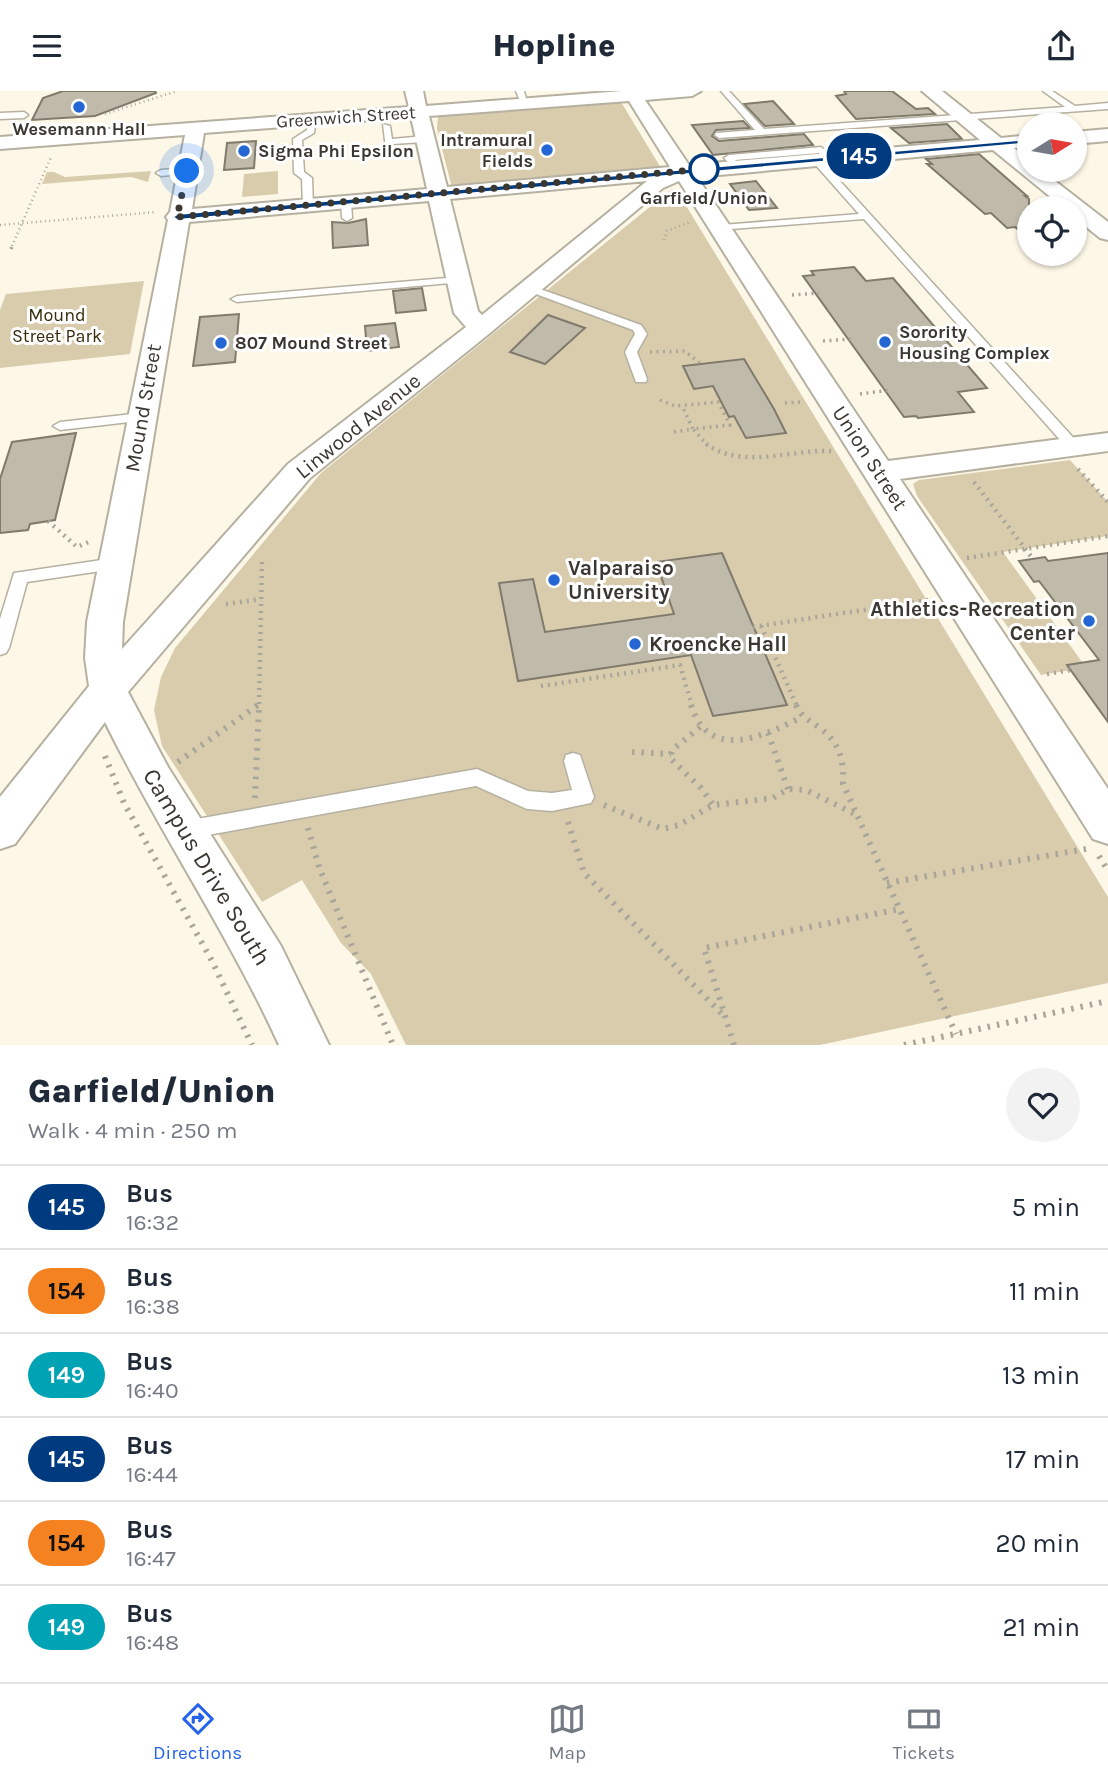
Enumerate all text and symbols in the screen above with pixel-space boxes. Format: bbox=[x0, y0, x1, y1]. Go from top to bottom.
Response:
icon: menu bbox=[28, 27, 66, 65]
text: Hopline bbox=[492, 27, 616, 64]
icon: share bbox=[1042, 27, 1080, 65]
marker: Wesemann Hall bbox=[71, 99, 87, 115]
street label: Greenwich Street bbox=[276, 101, 417, 133]
north arrow bbox=[1017, 112, 1087, 182]
map controls bbox=[1017, 112, 1087, 266]
place label: Wesemann Hall bbox=[12, 118, 146, 140]
place label: Intramural Fields bbox=[440, 129, 533, 172]
line badge: 145 bbox=[819, 133, 899, 179]
place label: Sigma Phi Epsilon bbox=[258, 140, 414, 162]
marker: Intramural Fields bbox=[539, 142, 555, 158]
text: 145 bbox=[841, 142, 877, 170]
marker: Sigma Phi Epsilon bbox=[236, 143, 252, 159]
your location bbox=[169, 153, 204, 188]
marker: Garfield/Union bbox=[689, 154, 719, 184]
place label: Garfield/Union bbox=[640, 187, 768, 209]
button: locate bbox=[1017, 196, 1087, 266]
park label: Mound Street Park bbox=[12, 304, 102, 347]
place label: Sorority Housing Complex bbox=[899, 321, 1049, 364]
place label: 807 Mound Street bbox=[235, 332, 387, 354]
marker: Sorority Housing Complex bbox=[877, 334, 893, 350]
marker: 807 Mound Street bbox=[213, 335, 229, 351]
street label: Mound Street bbox=[120, 342, 166, 474]
street label: Linwood Avenue bbox=[291, 368, 425, 484]
street label: Union Street bbox=[827, 401, 913, 515]
place label: Valparaiso University bbox=[568, 556, 674, 604]
marker: Valparaiso University bbox=[546, 572, 562, 588]
place label: Athletics-Recreation Center bbox=[870, 597, 1076, 645]
marker: Athletics-Recreation Center bbox=[1081, 613, 1097, 629]
place label: Kroencke Hall bbox=[649, 632, 787, 656]
marker: Kroencke Hall bbox=[627, 636, 643, 652]
street label: Campus Drive South bbox=[137, 763, 277, 971]
button: heart bbox=[1006, 1068, 1080, 1142]
text: Garfield/Union bbox=[28, 1072, 276, 1110]
text: Walk · 4 min · 250 m bbox=[28, 1117, 237, 1144]
text: Bus bbox=[126, 1178, 173, 1209]
text: 5 min bbox=[1011, 1192, 1080, 1223]
text: 145 bbox=[48, 1193, 85, 1221]
text: 16:32 bbox=[126, 1209, 179, 1236]
text: Bus bbox=[126, 1262, 173, 1293]
text: 11 min bbox=[1009, 1276, 1080, 1307]
text: 154 bbox=[48, 1277, 85, 1305]
text: 16:38 bbox=[126, 1293, 180, 1320]
text: Bus bbox=[126, 1346, 173, 1377]
text: 13 min bbox=[1002, 1360, 1080, 1391]
text: 149 bbox=[48, 1361, 85, 1389]
text: 16:40 bbox=[126, 1377, 179, 1404]
text: Bus bbox=[126, 1430, 173, 1461]
text: 17 min bbox=[1005, 1444, 1080, 1475]
text: 145 bbox=[48, 1445, 85, 1473]
text: 16:44 bbox=[126, 1461, 178, 1488]
text: Bus bbox=[126, 1514, 173, 1545]
text: 20 min bbox=[996, 1528, 1080, 1559]
text: 154 bbox=[48, 1529, 85, 1557]
text: 16:47 bbox=[126, 1545, 176, 1572]
text: Bus bbox=[126, 1598, 173, 1629]
text: 21 min bbox=[1002, 1612, 1080, 1643]
text: 149 bbox=[48, 1613, 85, 1641]
text: 16:48 bbox=[126, 1629, 179, 1656]
tab: Directions bbox=[153, 1700, 242, 1764]
tab: Map bbox=[548, 1700, 586, 1764]
tab: Tickets bbox=[892, 1700, 955, 1764]

